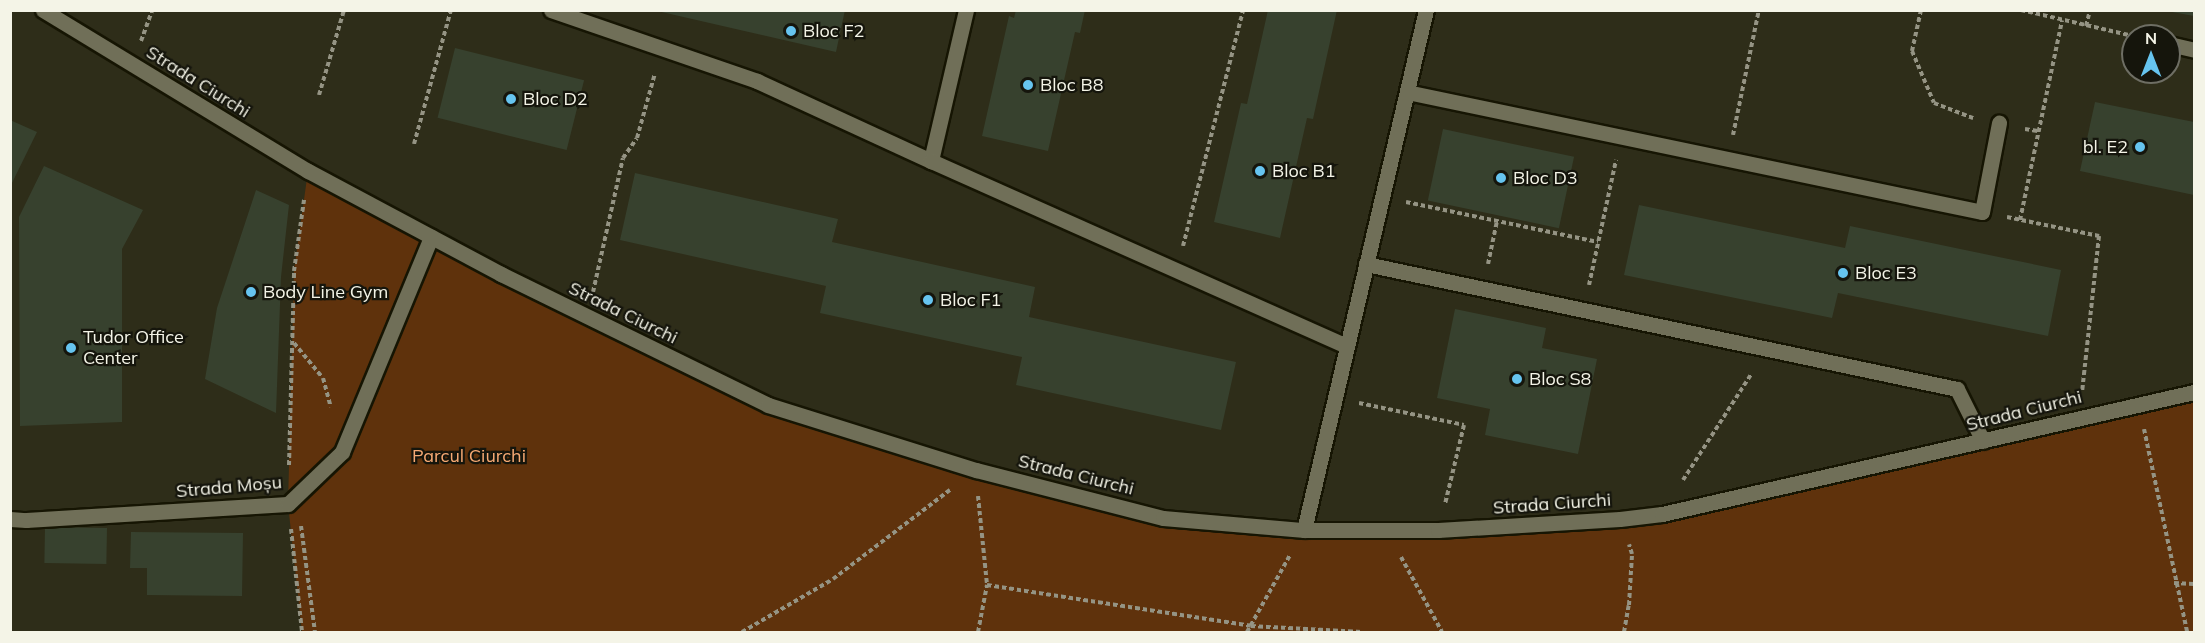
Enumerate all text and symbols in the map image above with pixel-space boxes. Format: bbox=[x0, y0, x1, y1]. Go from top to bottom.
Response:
place label: Bloc F2 bbox=[803, 20, 864, 42]
marker: Bloc F2 bbox=[784, 24, 798, 38]
north arrow bbox=[2121, 24, 2181, 84]
text: N bbox=[2145, 28, 2157, 48]
street label: Strada Ciurchi bbox=[142, 42, 254, 122]
place label: Bloc B8 bbox=[1040, 74, 1103, 96]
marker: Bloc B8 bbox=[1021, 78, 1035, 92]
place label: Bloc D2 bbox=[523, 88, 588, 110]
marker: Bloc D2 bbox=[504, 92, 518, 106]
place label: bl. E2 bbox=[2083, 136, 2128, 158]
marker: bl. E2 bbox=[2133, 140, 2147, 154]
place label: Bloc B1 bbox=[1272, 160, 1335, 182]
marker: Bloc B1 bbox=[1253, 164, 1267, 178]
place label: Bloc D3 bbox=[1513, 167, 1578, 189]
marker: Bloc D3 bbox=[1494, 171, 1508, 185]
place label: Bloc E3 bbox=[1855, 262, 1917, 284]
marker: Bloc E3 bbox=[1836, 266, 1850, 280]
street label: Strada Ciurchi bbox=[565, 277, 681, 349]
place label: Body Line Gym bbox=[263, 281, 388, 303]
marker: Body Line Gym bbox=[244, 285, 258, 299]
place label: Bloc F1 bbox=[940, 289, 1001, 311]
marker: Bloc F1 bbox=[921, 293, 935, 307]
place label: Tudor Office Center bbox=[83, 327, 184, 370]
marker: Tudor Office Center bbox=[64, 341, 78, 355]
place label: Bloc S8 bbox=[1529, 368, 1591, 390]
marker: Bloc S8 bbox=[1510, 372, 1524, 386]
street label: Strada Ciurchi bbox=[1964, 386, 2084, 436]
park label: Parcul Ciurchi bbox=[412, 445, 526, 467]
street label: Strada Ciurchi bbox=[1016, 450, 1136, 500]
street label: Strada Moșu bbox=[175, 472, 283, 502]
street label: Strada Ciurchi bbox=[1492, 489, 1612, 519]

